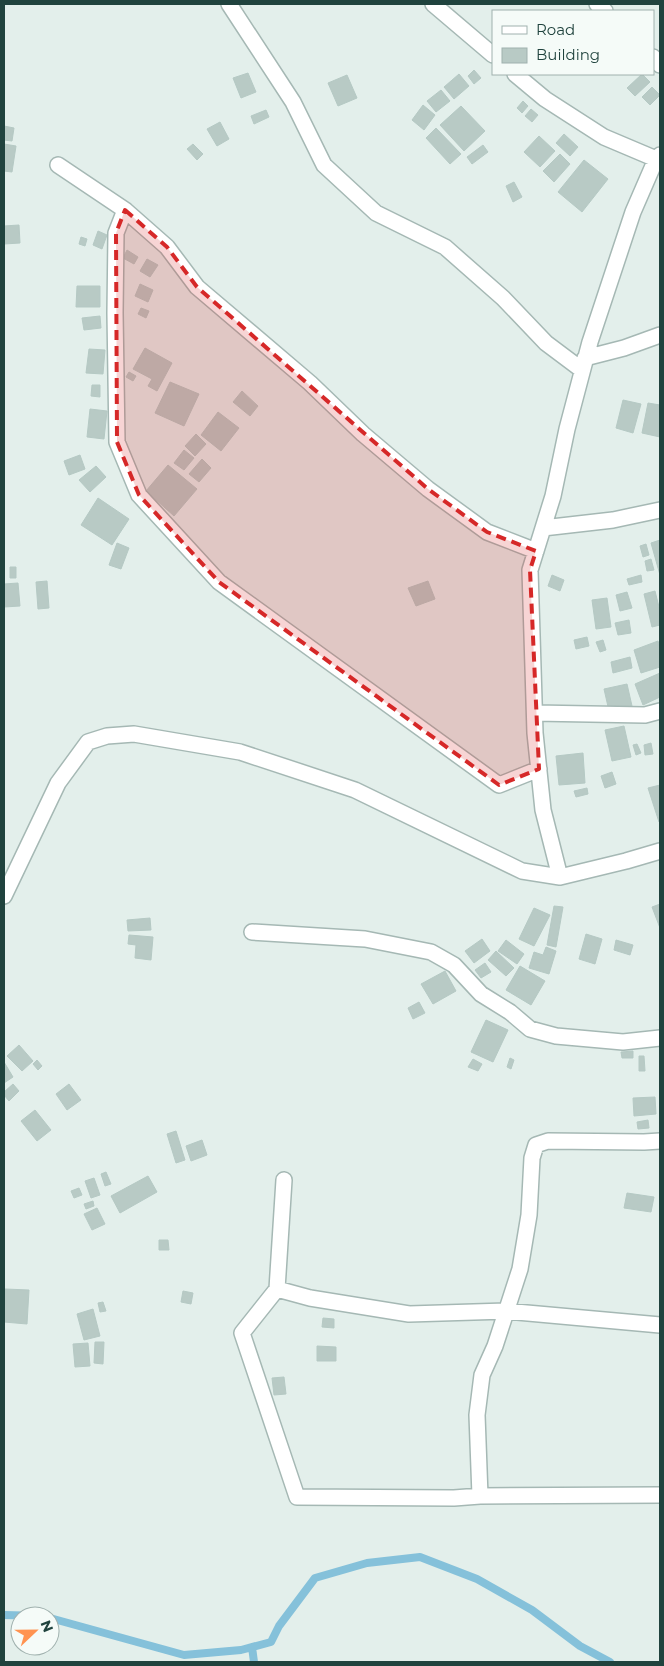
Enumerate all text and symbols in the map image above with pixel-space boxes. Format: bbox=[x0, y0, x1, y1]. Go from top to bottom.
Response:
legend bbox=[492, 10, 654, 75]
text: Road bbox=[536, 20, 575, 39]
text: Building bbox=[536, 45, 600, 64]
north arrow bbox=[10, 1606, 60, 1656]
text: N bbox=[37, 1618, 58, 1635]

